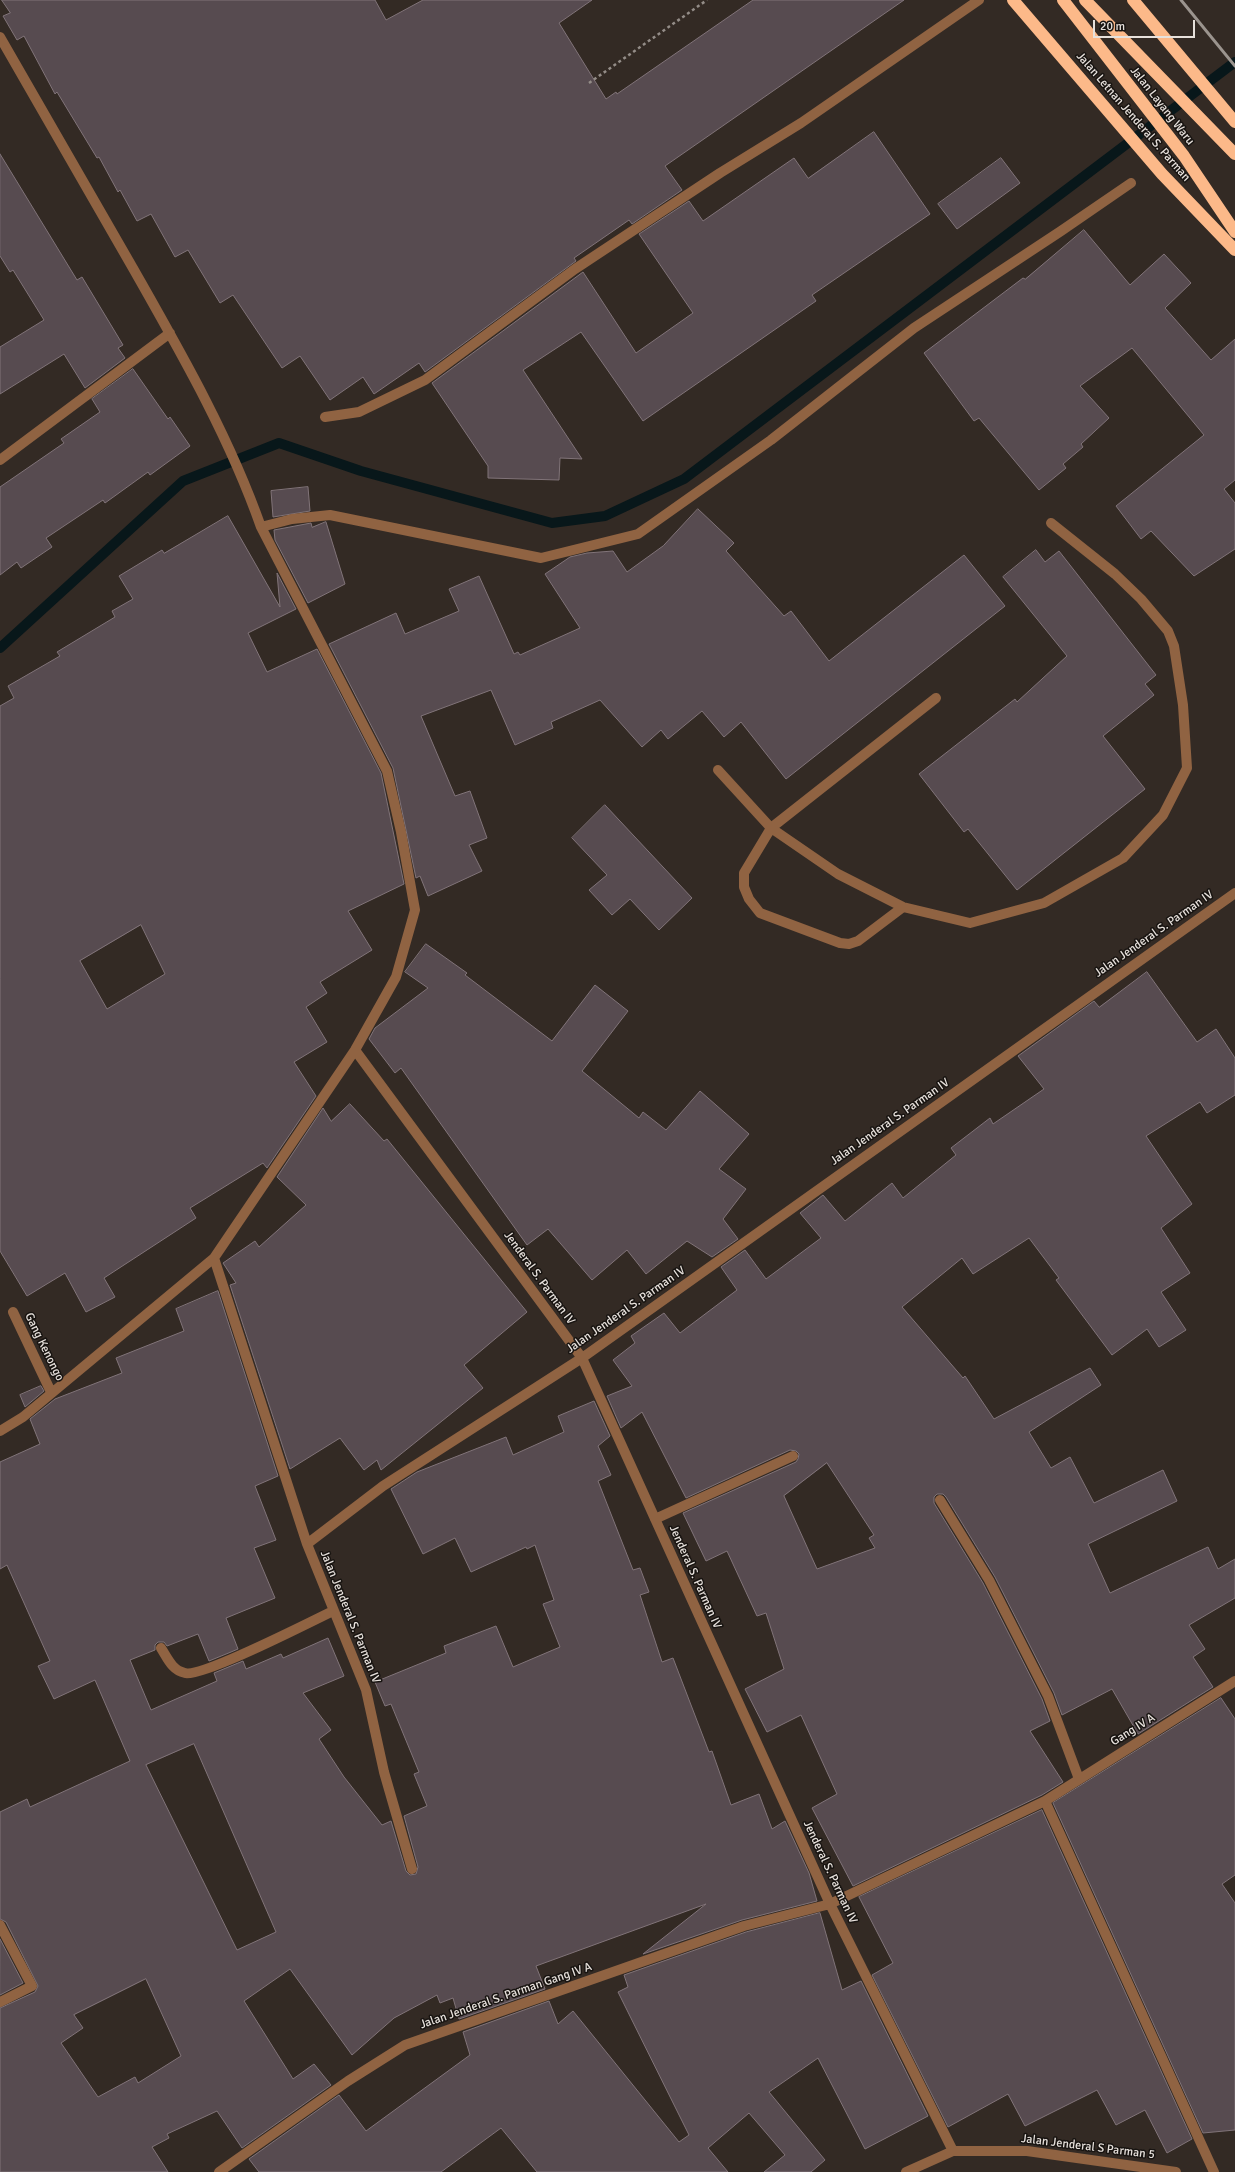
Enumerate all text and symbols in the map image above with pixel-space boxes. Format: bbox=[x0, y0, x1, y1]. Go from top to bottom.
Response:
scale bar bbox=[1095, 12, 1197, 38]
text: 20 m bbox=[1100, 19, 1125, 34]
street label: Jalan Letnan Jenderal S. Parman bbox=[1073, 49, 1193, 185]
street label: Jalan Layang Waru bbox=[1127, 64, 1197, 148]
street label: Jalan Jenderal S. Parman IV bbox=[1092, 887, 1216, 981]
street label: Jalan Jenderal S. Parman IV bbox=[828, 1075, 952, 1169]
street label: Jenderal S. Parman IV bbox=[500, 1229, 578, 1327]
street label: Jalan Jenderal S. Parman IV bbox=[564, 1263, 688, 1357]
street label: Gang Kenongo bbox=[21, 1311, 67, 1383]
street label: Jenderal S. Parman IV bbox=[666, 1523, 724, 1631]
street label: Jalan Jenderal S. Parman IV bbox=[317, 1549, 383, 1685]
street label: Gang IV A bbox=[1108, 1711, 1158, 1749]
street label: Jenderal S. Parman IV bbox=[800, 1818, 860, 1926]
street label: Jalan Jenderal S. Parman Gang IV A bbox=[418, 1960, 594, 2032]
street label: Jalan Jenderal S Parman 5 bbox=[1020, 2132, 1156, 2162]

